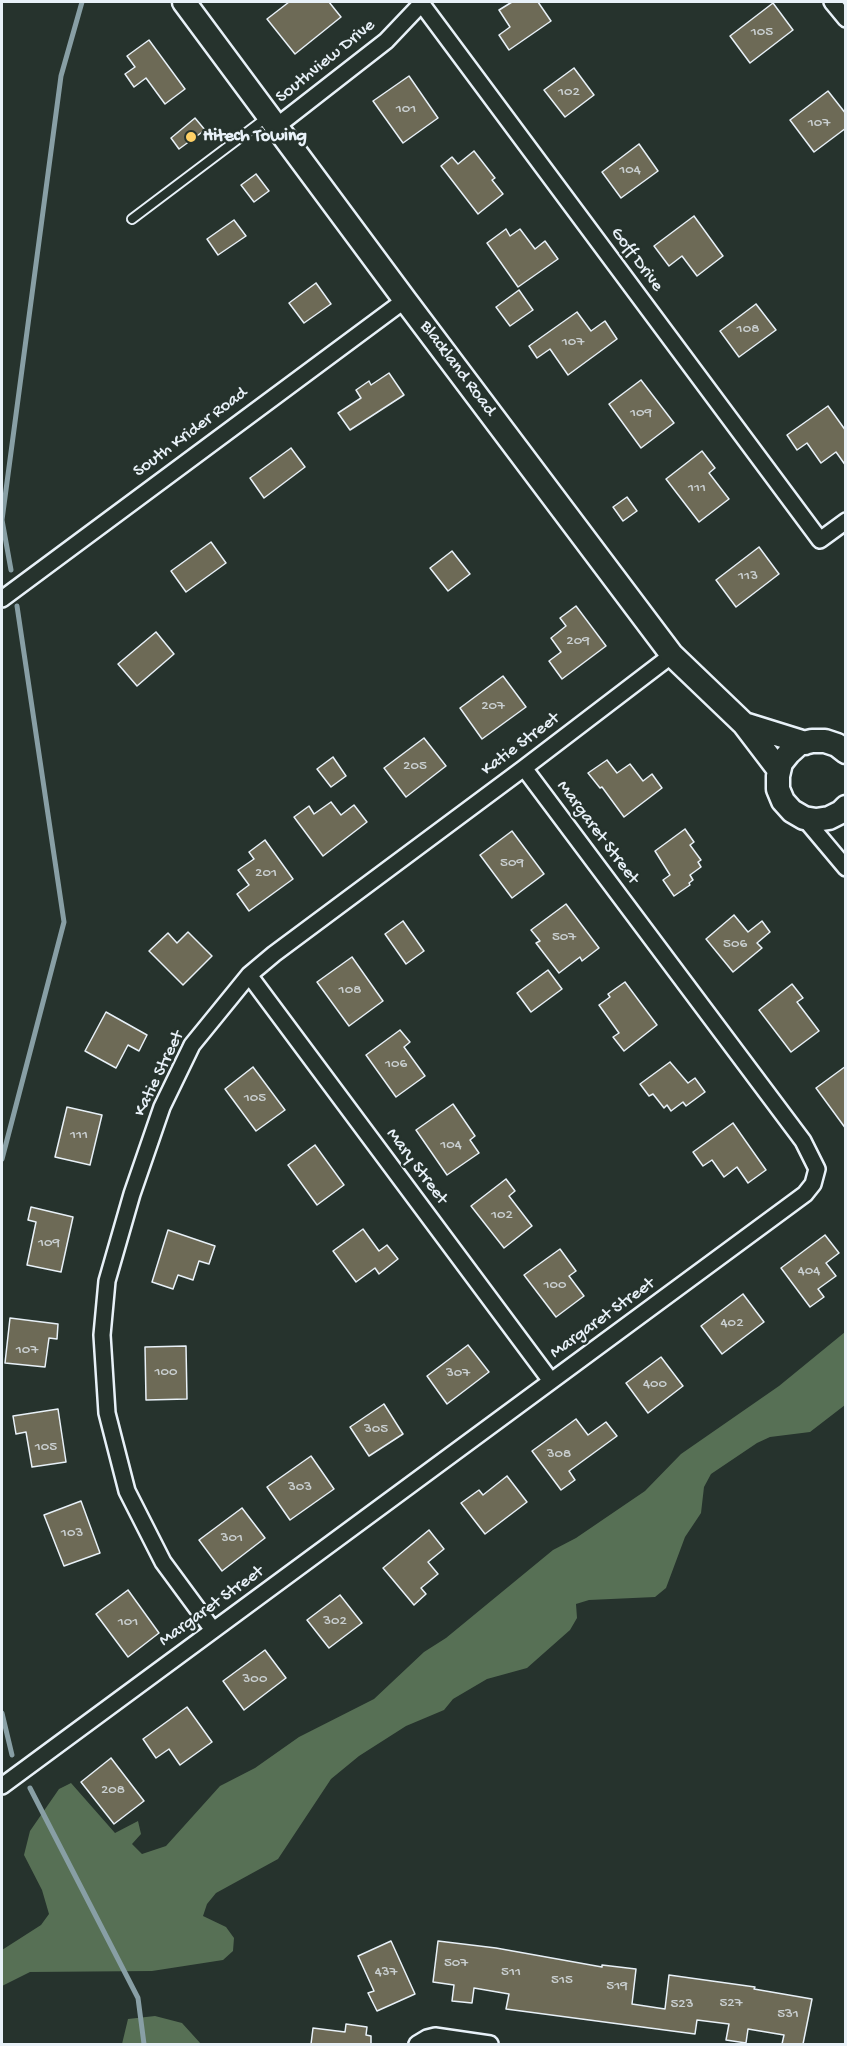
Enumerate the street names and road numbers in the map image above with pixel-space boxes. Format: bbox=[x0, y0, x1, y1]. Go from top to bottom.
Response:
street label: Southview Drive bbox=[272, 15, 380, 109]
street label: Goff Drive bbox=[605, 223, 667, 297]
street label: Blackland Road bbox=[414, 317, 500, 421]
street label: South Krider Road bbox=[130, 383, 252, 483]
street label: Katie Street bbox=[477, 708, 565, 782]
street label: Margaret Street bbox=[551, 777, 643, 889]
street label: Katie Street bbox=[130, 1028, 190, 1120]
street label: Mary Street bbox=[380, 1125, 452, 1209]
street label: Margaret Street bbox=[546, 1274, 660, 1364]
street label: Margaret Street bbox=[155, 1562, 269, 1652]

